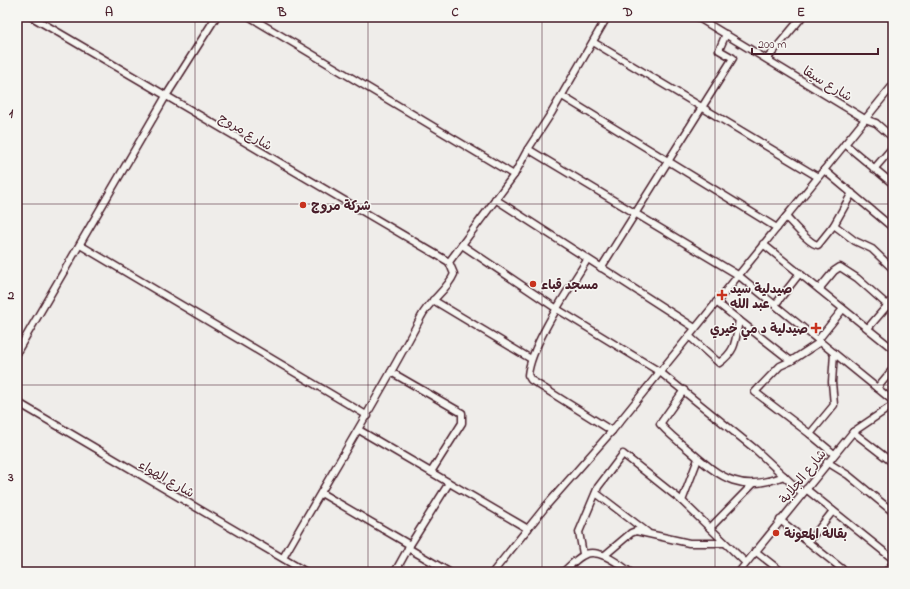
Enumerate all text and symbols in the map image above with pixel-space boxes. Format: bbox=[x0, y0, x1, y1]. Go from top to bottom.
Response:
text: A bbox=[105, 3, 113, 22]
text: B bbox=[277, 3, 287, 22]
text: C bbox=[451, 3, 459, 22]
text: D bbox=[622, 3, 633, 22]
text: E bbox=[797, 3, 805, 22]
scale bar bbox=[752, 30, 878, 56]
text: 200 m bbox=[758, 36, 787, 54]
street label: شارع سيقا bbox=[799, 62, 855, 106]
text: 1 bbox=[9, 104, 14, 123]
street label: شارع مروج bbox=[215, 109, 276, 156]
place label: شركة مروج bbox=[311, 197, 371, 216]
marker: شركة مروج bbox=[298, 200, 308, 210]
place label: مسجد قباء bbox=[541, 276, 598, 295]
marker: مسجد قباء bbox=[528, 279, 538, 289]
place label: صيدلية سيد عبد الله bbox=[730, 280, 792, 314]
text: 2 bbox=[7, 286, 15, 305]
marker: صيدلية سيد عبد الله bbox=[717, 290, 727, 300]
place label: صيدلية د مي خيري bbox=[710, 320, 808, 341]
marker: صيدلية د مي خيري bbox=[811, 323, 821, 333]
street label: شارع الجلابة bbox=[775, 446, 831, 508]
street label: شارع الهواء bbox=[135, 456, 198, 503]
text: 3 bbox=[7, 468, 14, 487]
place label: بقالة المعونة bbox=[784, 525, 848, 544]
marker: بقالة المعونة bbox=[771, 528, 781, 538]

